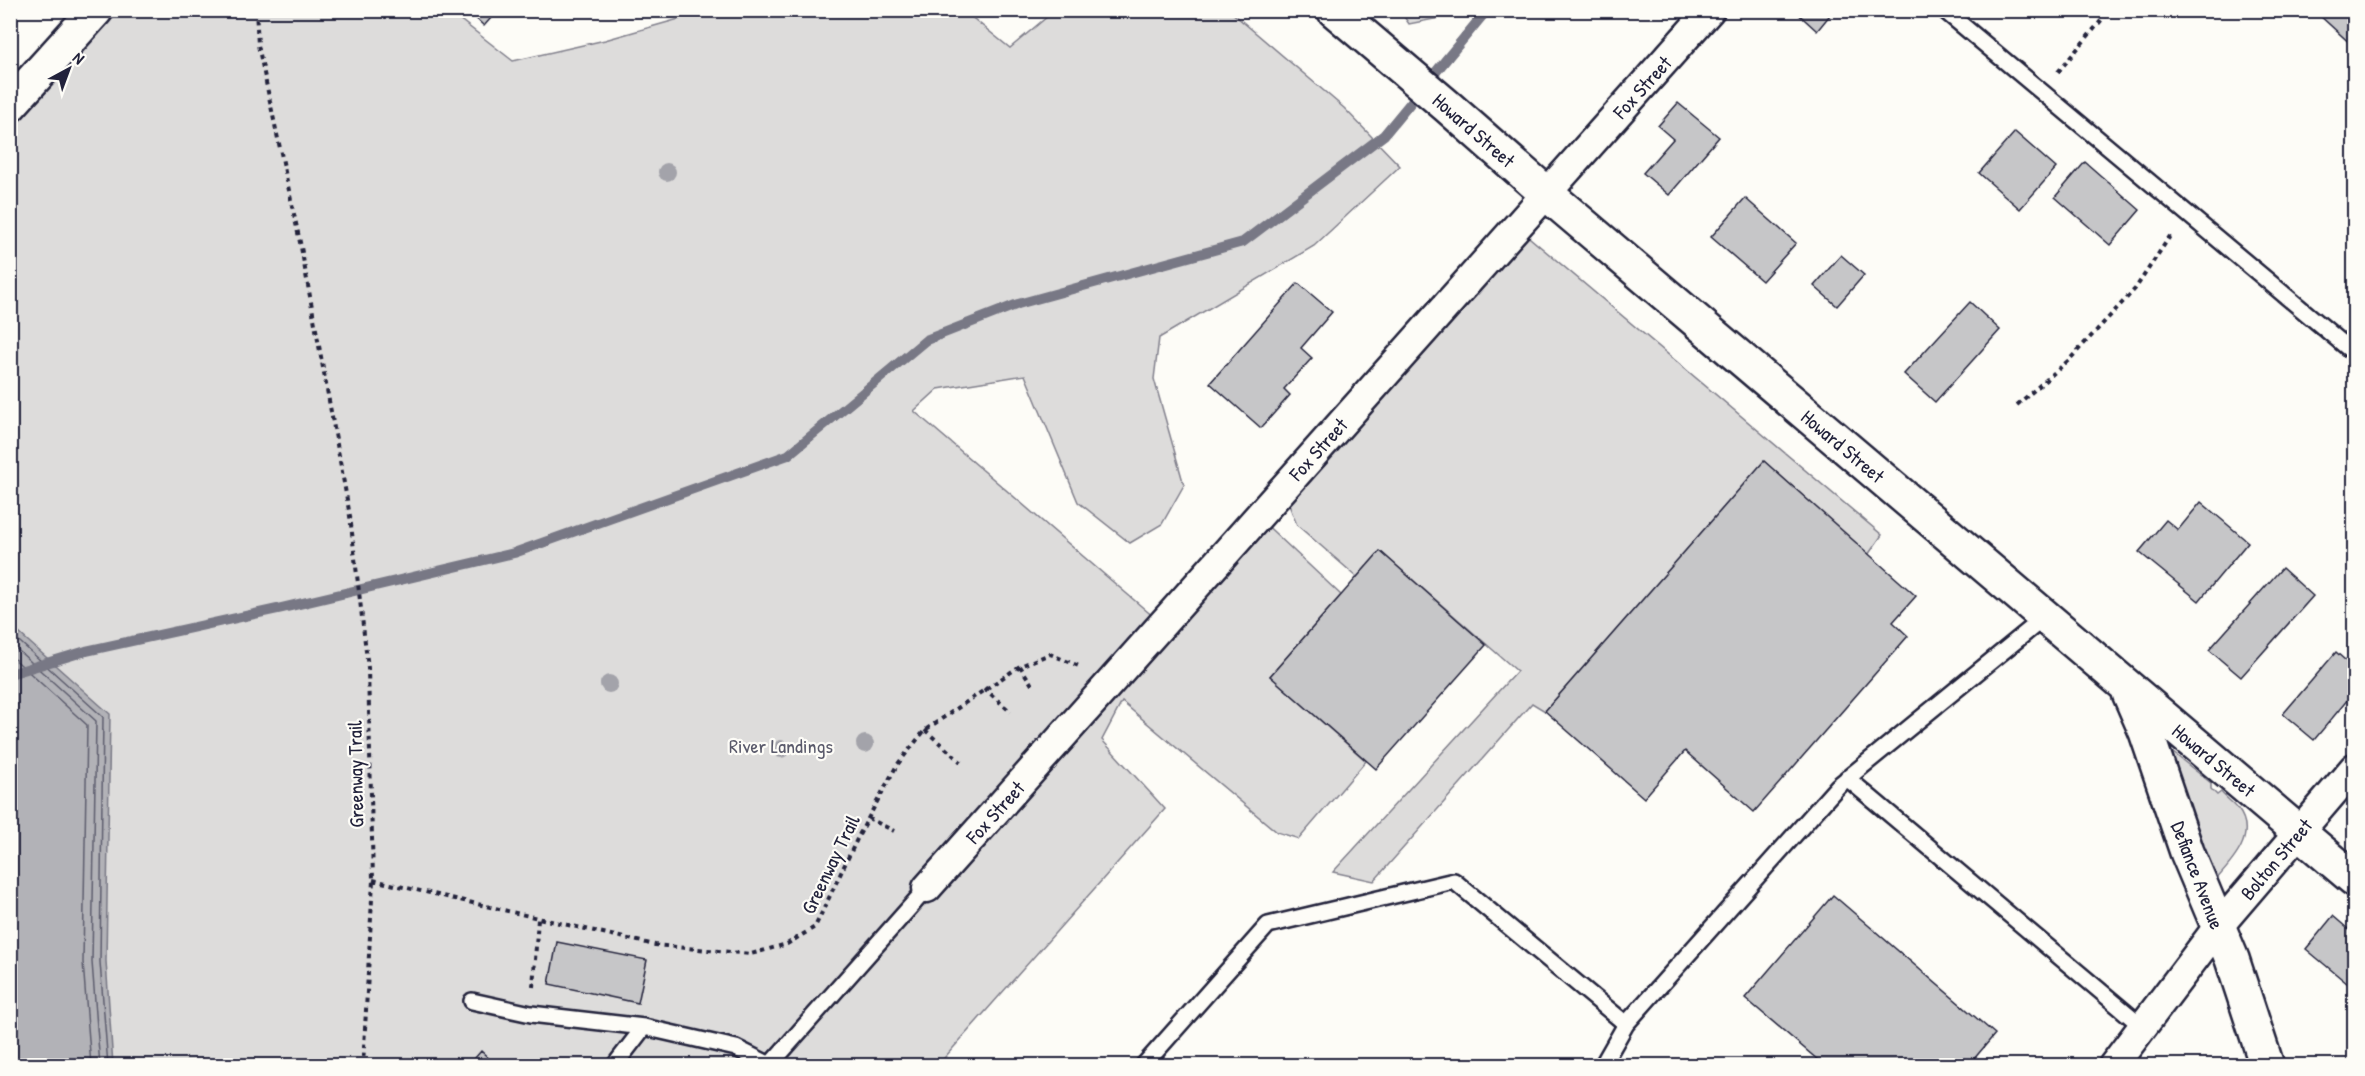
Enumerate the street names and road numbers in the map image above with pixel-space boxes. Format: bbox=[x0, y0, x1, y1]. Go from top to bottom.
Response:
street label: Fox Street bbox=[1606, 49, 1678, 125]
street label: Howard Street bbox=[1427, 87, 1522, 174]
street label: Howard Street bbox=[1796, 403, 1891, 490]
street label: Fox Street bbox=[1282, 411, 1354, 487]
street label: Howard Street bbox=[2167, 717, 2262, 804]
street label: Greenway Trail bbox=[341, 720, 369, 828]
street label: Fox Street bbox=[959, 774, 1031, 850]
street label: Greenway Trail bbox=[794, 809, 866, 918]
street label: Bolton Street bbox=[2234, 812, 2319, 905]
street label: Defiance Avenue bbox=[2165, 817, 2231, 933]

